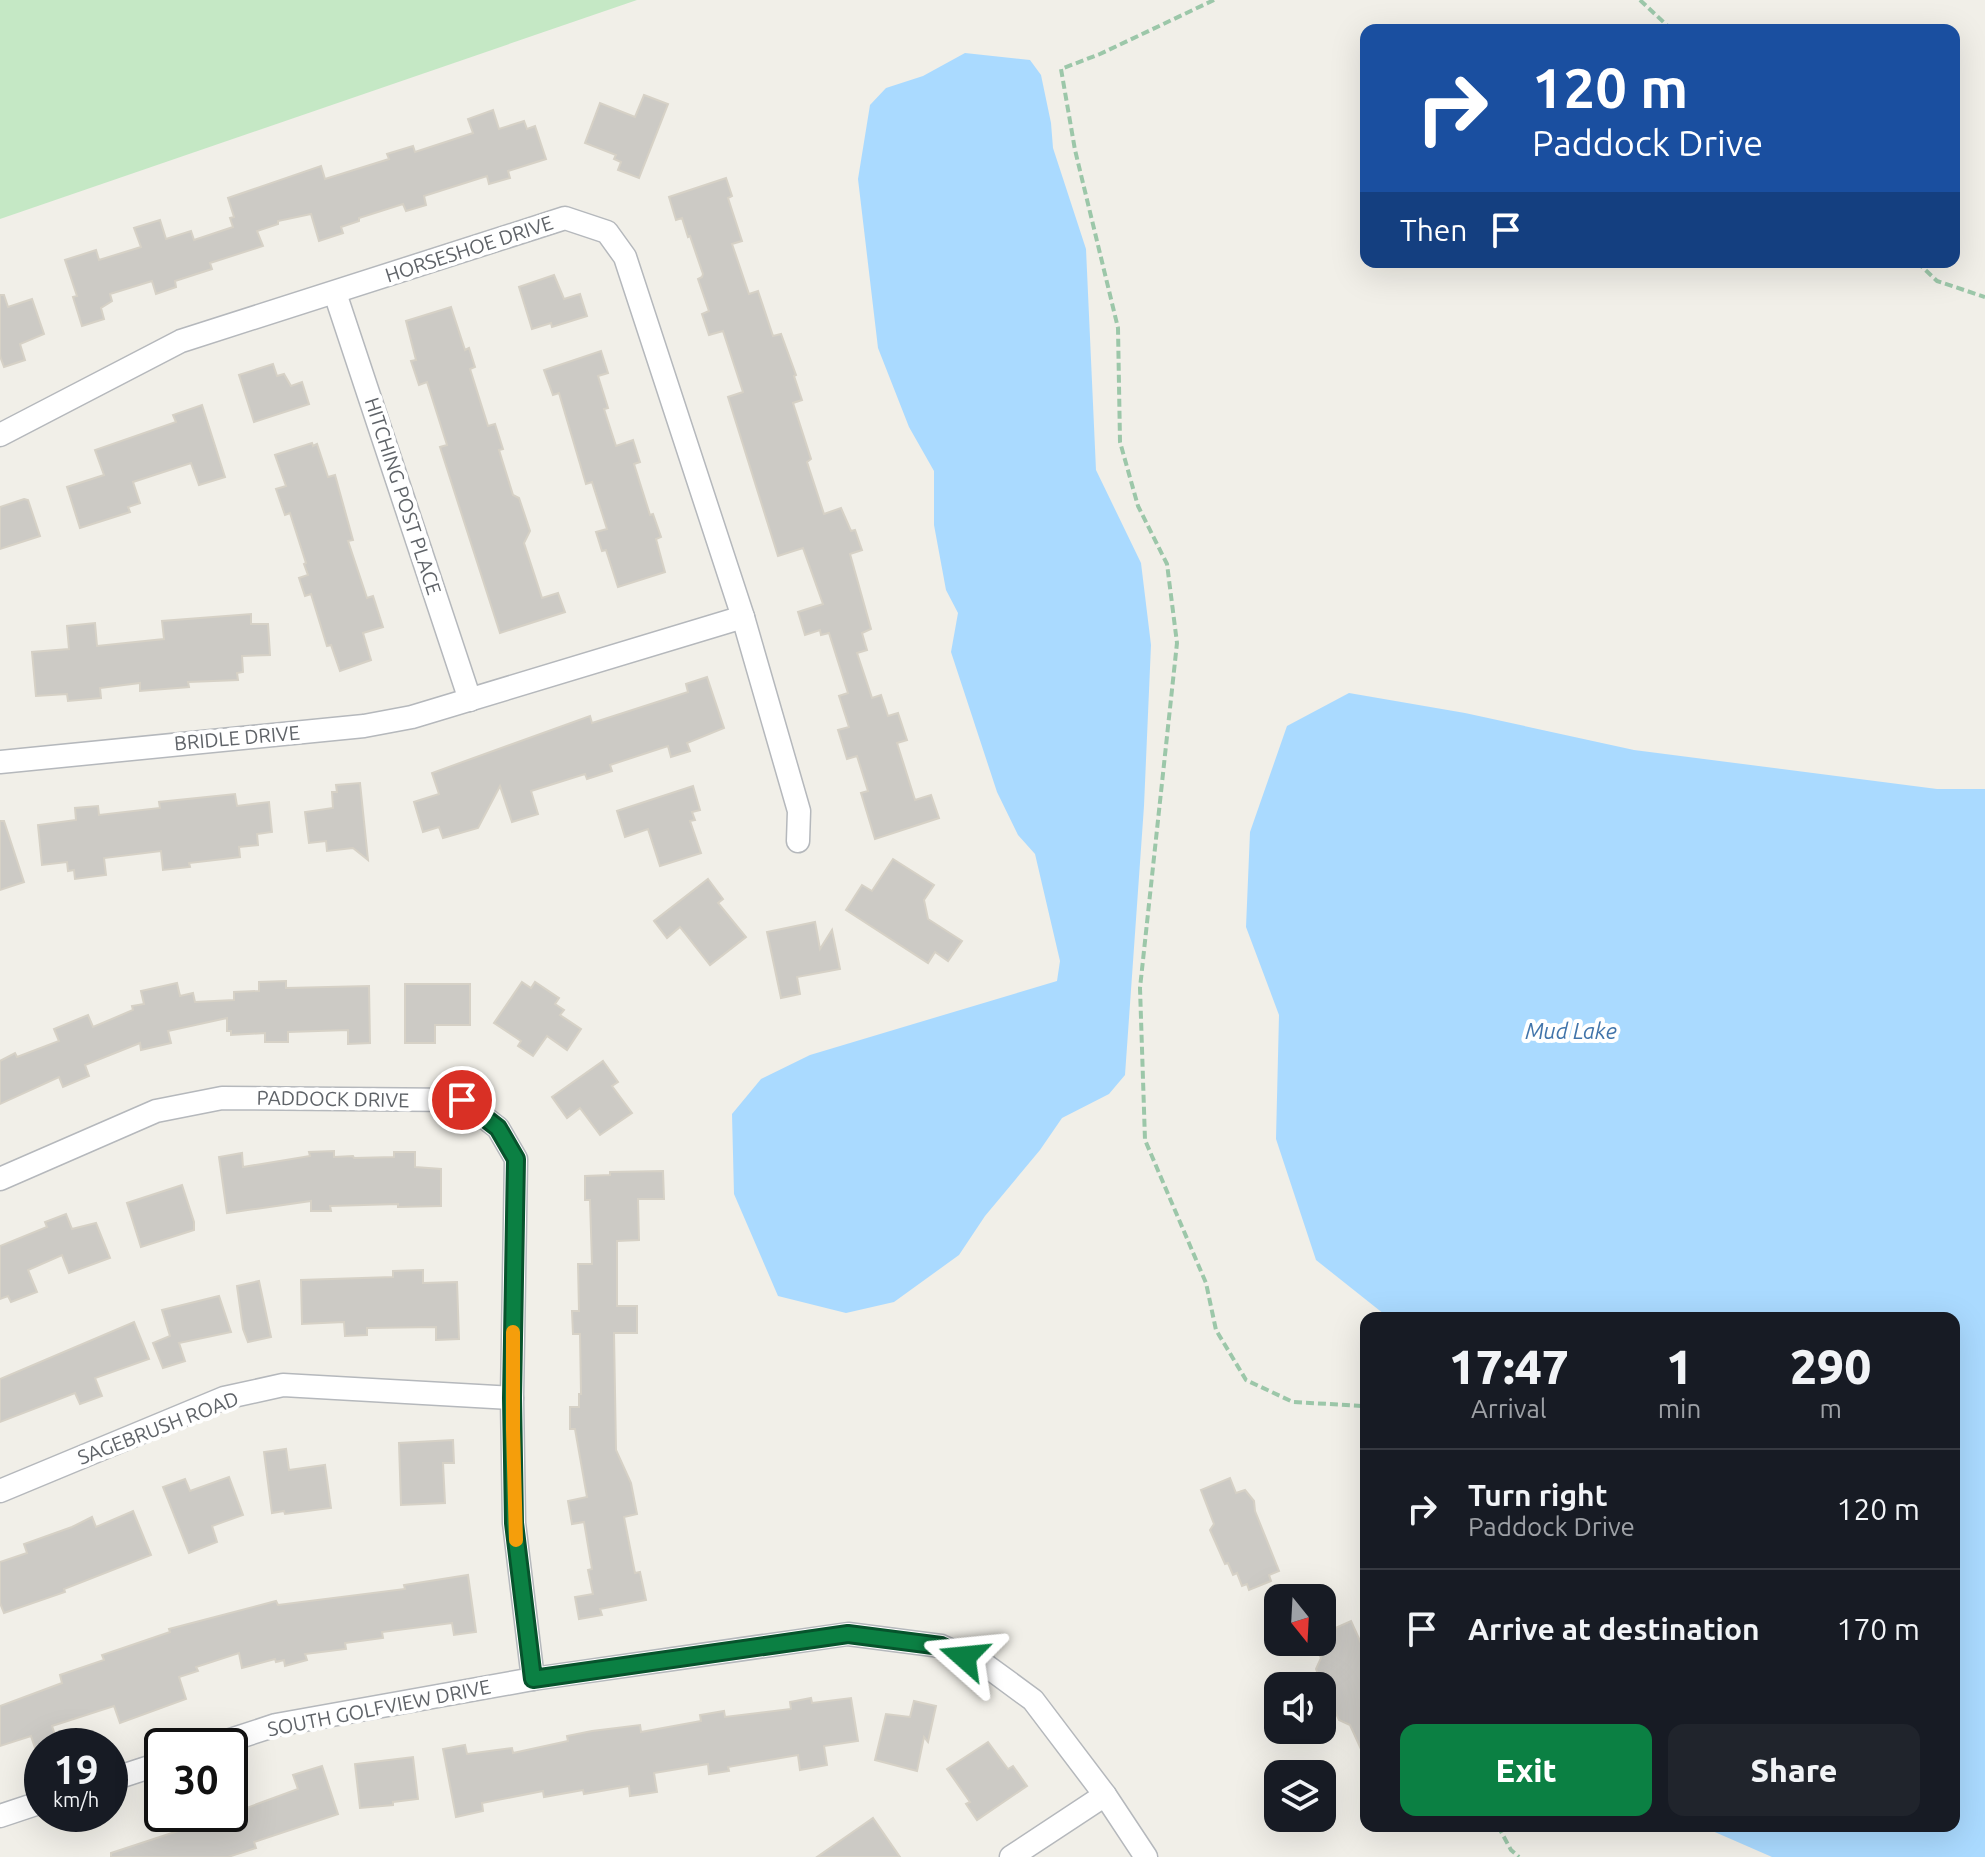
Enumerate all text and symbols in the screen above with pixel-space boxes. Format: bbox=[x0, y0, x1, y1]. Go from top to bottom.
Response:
icon: right bbox=[1400, 56, 1504, 160]
text: 120 m bbox=[1532, 56, 1688, 119]
text: Paddock Drive bbox=[1532, 122, 1763, 163]
icon: arrive bbox=[1484, 208, 1528, 252]
street label: HORSESHOE DRIVE bbox=[382, 211, 556, 287]
text: Then bbox=[1400, 213, 1468, 247]
street label: HITCHING POST PLACE bbox=[361, 394, 446, 597]
street label: BRIDLE DRIVE bbox=[173, 721, 301, 754]
water label: Mud Lake bbox=[1525, 1018, 1617, 1043]
pin bbox=[428, 1066, 496, 1134]
icon: arrive bbox=[440, 1078, 484, 1122]
street label: PADDOCK DRIVE bbox=[257, 1086, 409, 1111]
text: 17:47 bbox=[1449, 1339, 1569, 1393]
text: 1 bbox=[1666, 1339, 1693, 1393]
text: 290 bbox=[1790, 1339, 1871, 1393]
street label: SAGEBRUSH ROAD bbox=[74, 1386, 242, 1469]
text: Arrival bbox=[1471, 1394, 1547, 1423]
text: min bbox=[1658, 1394, 1701, 1423]
text: m bbox=[1819, 1394, 1842, 1423]
text: Turn right bbox=[1468, 1478, 1608, 1512]
icon: right bbox=[1400, 1487, 1444, 1531]
text: 120 m bbox=[1836, 1492, 1920, 1526]
text: Paddock Drive bbox=[1468, 1512, 1635, 1541]
north arrow bbox=[1264, 1584, 1336, 1656]
map controls bbox=[1264, 1584, 1336, 1832]
icon: arrive bbox=[1400, 1607, 1444, 1651]
text: Arrive at destination bbox=[1468, 1612, 1760, 1646]
text: 170 m bbox=[1836, 1612, 1920, 1646]
position arrow bbox=[922, 1615, 1006, 1699]
button: sound bbox=[1264, 1672, 1336, 1744]
street label: SOUTH GOLFVIEW DRIVE bbox=[265, 1675, 492, 1740]
button: Exit bbox=[1400, 1724, 1652, 1816]
button: Share bbox=[1668, 1724, 1920, 1816]
speed limit sign: 30 bbox=[144, 1728, 248, 1832]
text: 19 bbox=[53, 1747, 99, 1792]
button: layers bbox=[1264, 1760, 1336, 1832]
text: km/h bbox=[53, 1788, 99, 1811]

